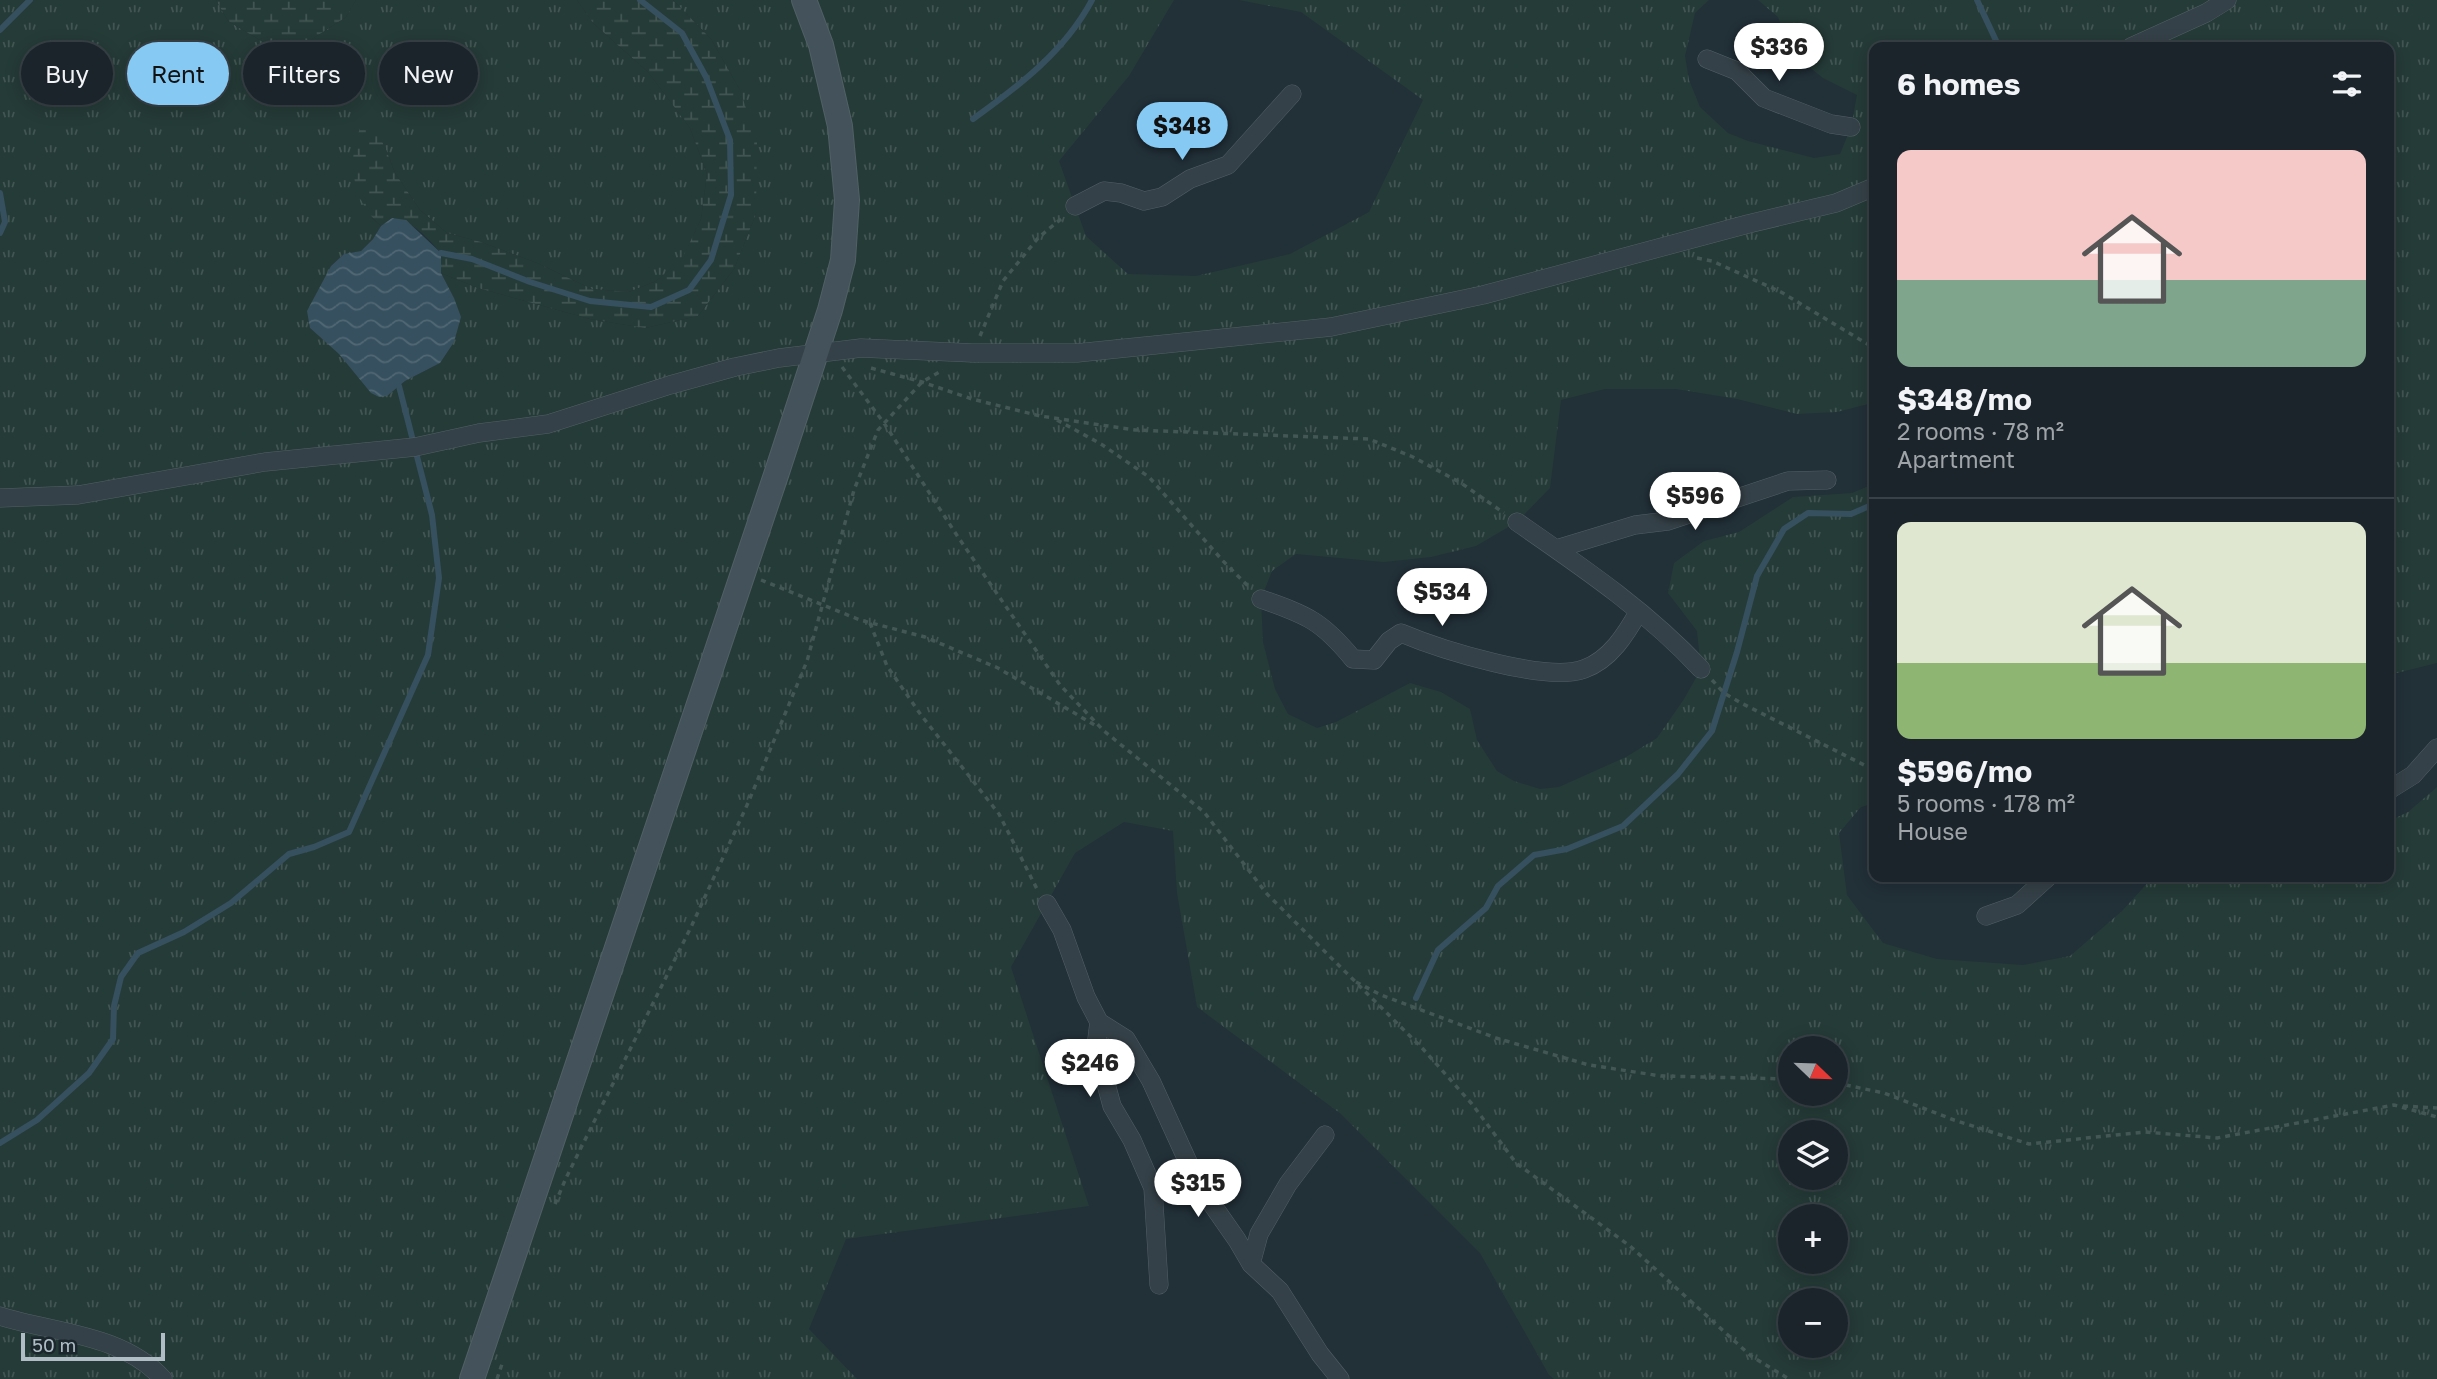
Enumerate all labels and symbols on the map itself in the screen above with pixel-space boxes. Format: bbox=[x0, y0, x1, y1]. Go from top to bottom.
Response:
pin: $336 bbox=[1738, 24, 1820, 83]
pin: $348 bbox=[1141, 102, 1223, 162]
pin: $596 bbox=[1654, 472, 1736, 532]
pin: $534 bbox=[1401, 568, 1483, 628]
north arrow bbox=[1778, 1036, 1848, 1106]
pin: $246 bbox=[1049, 1040, 1131, 1099]
pin: $315 bbox=[1157, 1160, 1239, 1219]
scale bar bbox=[21, 1330, 164, 1362]

